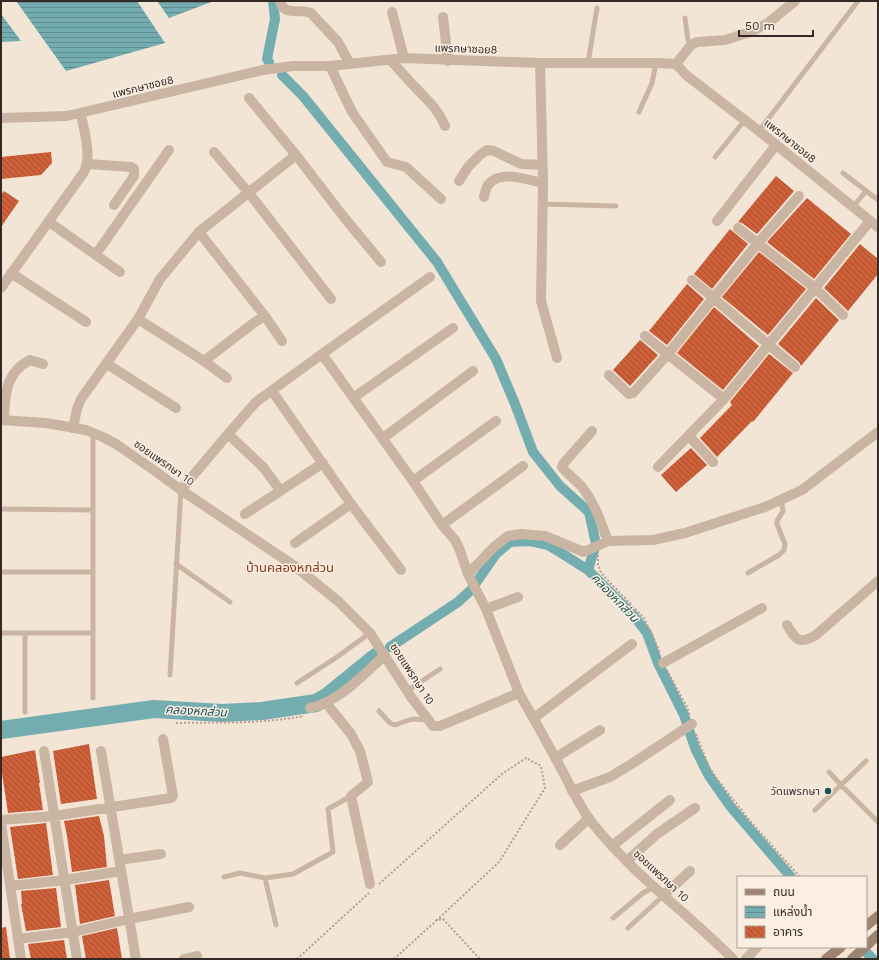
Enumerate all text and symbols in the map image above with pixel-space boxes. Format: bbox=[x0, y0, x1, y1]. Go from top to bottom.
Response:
scale bar bbox=[739, 12, 813, 38]
text: 50 m bbox=[745, 19, 775, 33]
street label: แพรกษาซอย8 bbox=[434, 41, 498, 57]
street label: แพรกษาซอย8 bbox=[111, 73, 175, 101]
street label: แพรกษาซอย8 bbox=[761, 116, 819, 166]
street label: ซอยแพรกษา 10 bbox=[131, 437, 197, 489]
district label: บ้านคลองหกส่วน bbox=[246, 560, 334, 575]
water label: คลองหกส่วน bbox=[588, 571, 642, 626]
street label: ซอยแพรกษา 10 bbox=[387, 641, 437, 707]
water label: คลองหกส่วน bbox=[165, 702, 228, 720]
place label: วัดแพรกษา bbox=[771, 785, 820, 798]
marker: วัดแพรกษา bbox=[823, 786, 833, 796]
street label: ซอยแพรกษา 10 bbox=[631, 847, 691, 905]
legend bbox=[737, 876, 867, 948]
text: ถนน bbox=[773, 885, 795, 899]
text: แหล่งน้ำ bbox=[773, 903, 812, 919]
text: อาคาร bbox=[773, 925, 803, 939]

